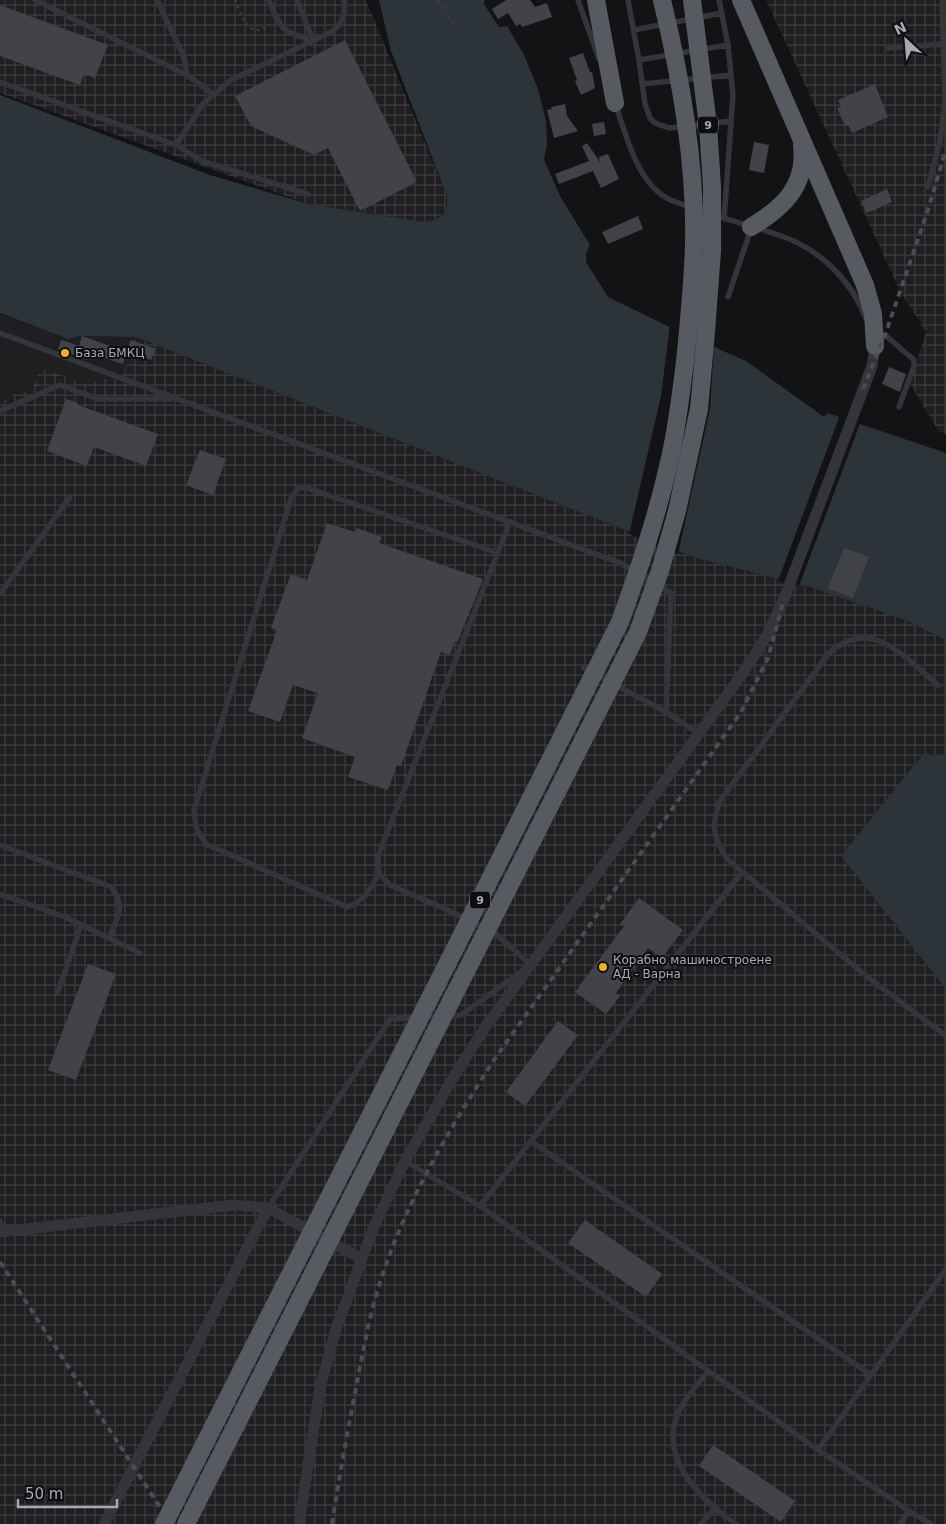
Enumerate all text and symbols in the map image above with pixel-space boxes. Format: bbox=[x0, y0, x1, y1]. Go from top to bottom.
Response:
north arrow bbox=[881, 15, 931, 65]
text: N bbox=[892, 19, 909, 38]
road number: 9 bbox=[698, 116, 718, 134]
place label: База БМКЦ bbox=[75, 346, 145, 360]
marker: База БМКЦ bbox=[59, 347, 71, 359]
road number: 9 bbox=[470, 892, 490, 908]
place label: Корабно машиностроене АД - Варна bbox=[613, 953, 772, 981]
marker: Корабно машиностроене АД - Варна bbox=[597, 961, 609, 973]
scale bar bbox=[18, 1476, 116, 1508]
text: 50 m bbox=[25, 1485, 63, 1503]

